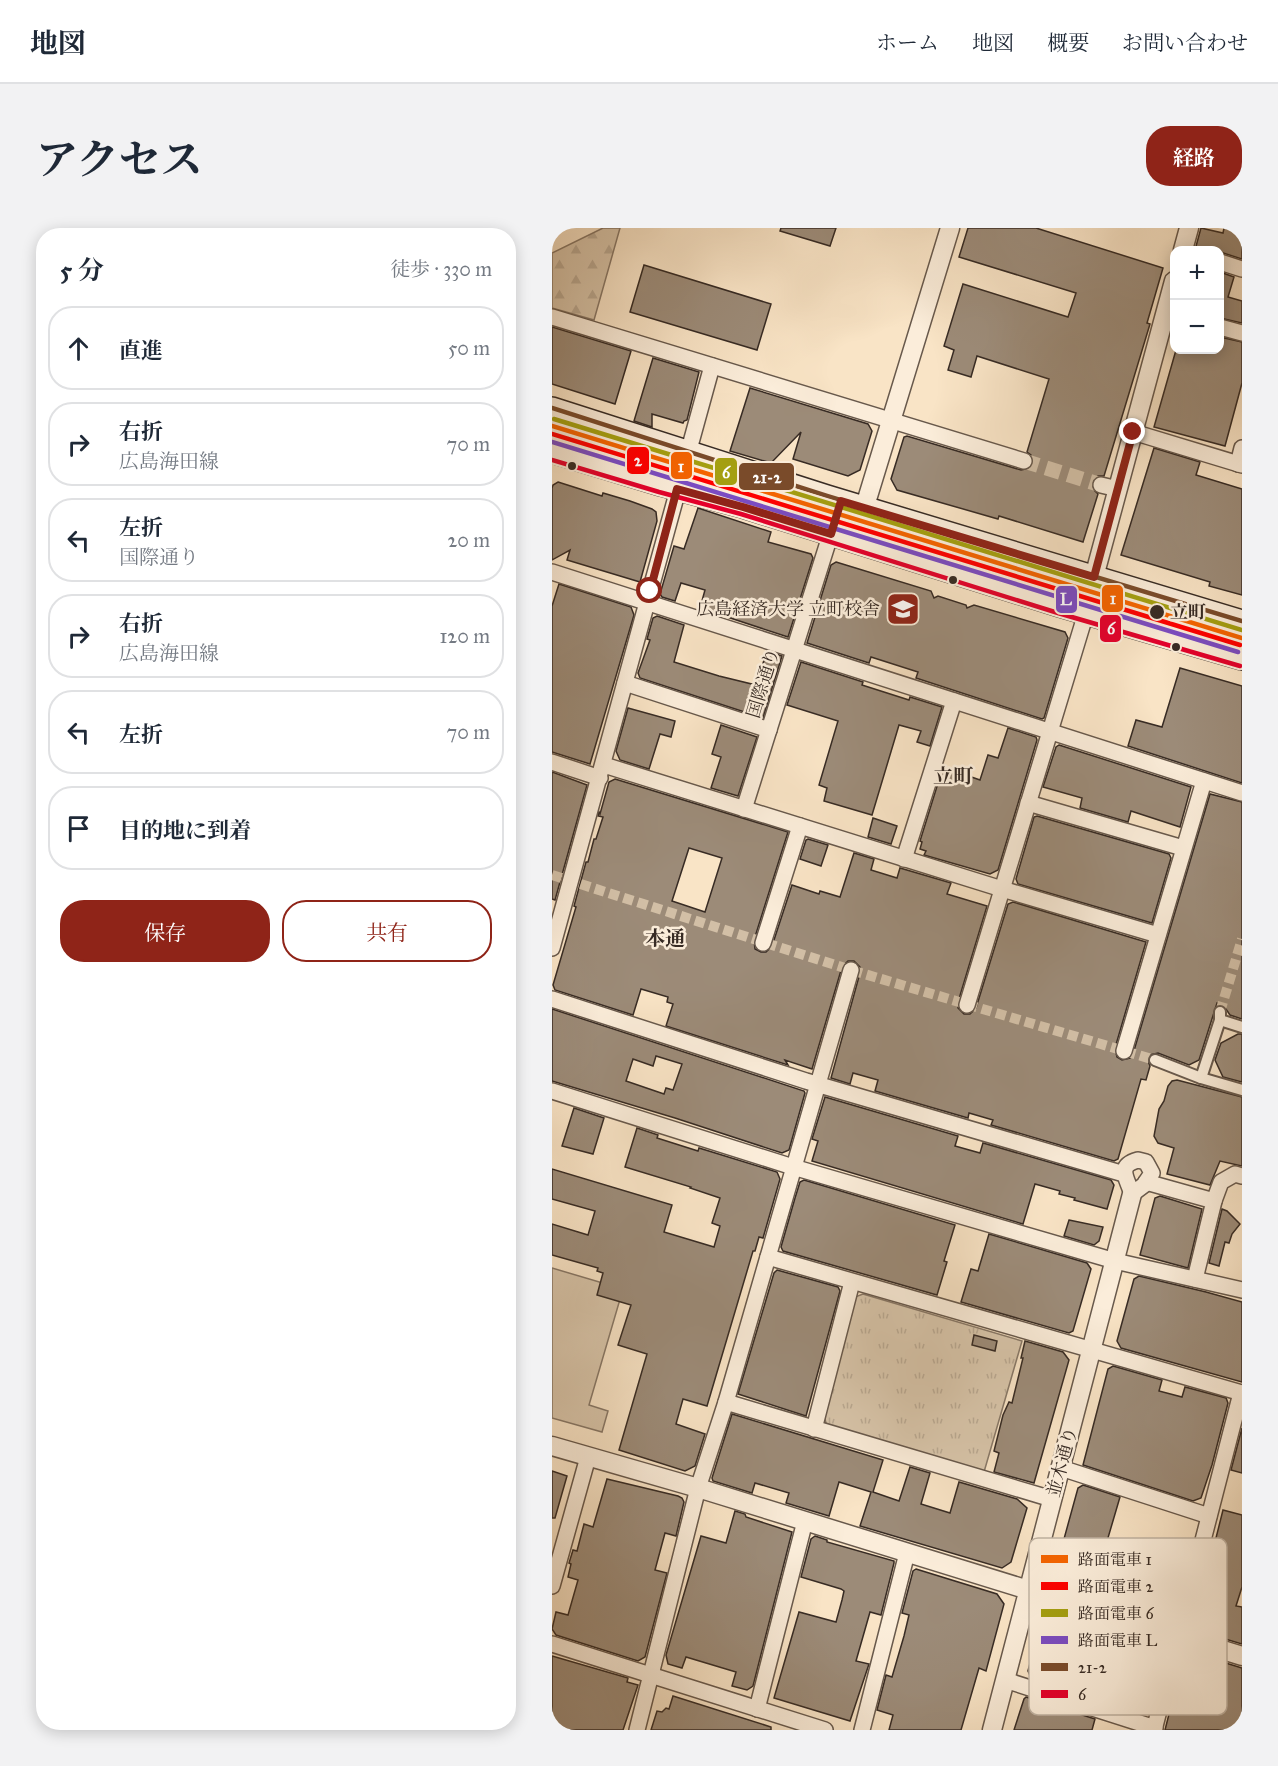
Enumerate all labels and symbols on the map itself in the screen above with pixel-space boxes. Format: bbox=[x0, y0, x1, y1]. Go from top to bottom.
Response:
route end bbox=[1119, 418, 1145, 444]
line badge: 2 bbox=[626, 446, 650, 475]
text: 2 bbox=[634, 451, 643, 470]
line badge: 1 bbox=[670, 451, 693, 480]
text: 1 bbox=[678, 457, 685, 476]
line badge: 6 bbox=[714, 457, 738, 486]
unlabelled marker bbox=[566, 460, 578, 472]
line badge: 21-2 bbox=[738, 462, 795, 491]
text: 6 bbox=[722, 463, 731, 482]
text: 21-2 bbox=[753, 468, 782, 487]
unlabelled marker bbox=[947, 574, 959, 586]
route start bbox=[636, 577, 662, 603]
line badge: 1 bbox=[1101, 584, 1124, 613]
line badge: L bbox=[1055, 585, 1078, 614]
text: 1 bbox=[1110, 589, 1117, 608]
text: L bbox=[1060, 590, 1072, 609]
school or university icon: 広島経済大学 立町校舎 bbox=[885, 591, 921, 627]
place label: 広島経済大学 立町校舎 bbox=[696, 598, 880, 620]
place label: 立町 bbox=[1170, 601, 1206, 623]
marker: 立町 bbox=[1148, 603, 1166, 621]
line badge: 6 bbox=[1099, 614, 1122, 643]
text: 6 bbox=[1107, 619, 1116, 638]
unlabelled marker bbox=[1170, 641, 1182, 653]
street label: 国際通り bbox=[742, 645, 784, 721]
district label: 立町 bbox=[933, 764, 974, 788]
district label: 本通 bbox=[645, 926, 685, 950]
street label: 並木通り bbox=[1042, 1424, 1082, 1500]
legend bbox=[1029, 1538, 1227, 1715]
text: 路面電車 1 bbox=[1078, 1550, 1152, 1569]
text: 路面電車 2 bbox=[1078, 1577, 1153, 1596]
text: 路面電車 6 bbox=[1078, 1604, 1154, 1623]
text: 路面電車 L bbox=[1078, 1631, 1157, 1650]
text: 21-2 bbox=[1078, 1658, 1107, 1677]
text: 6 bbox=[1078, 1685, 1087, 1704]

